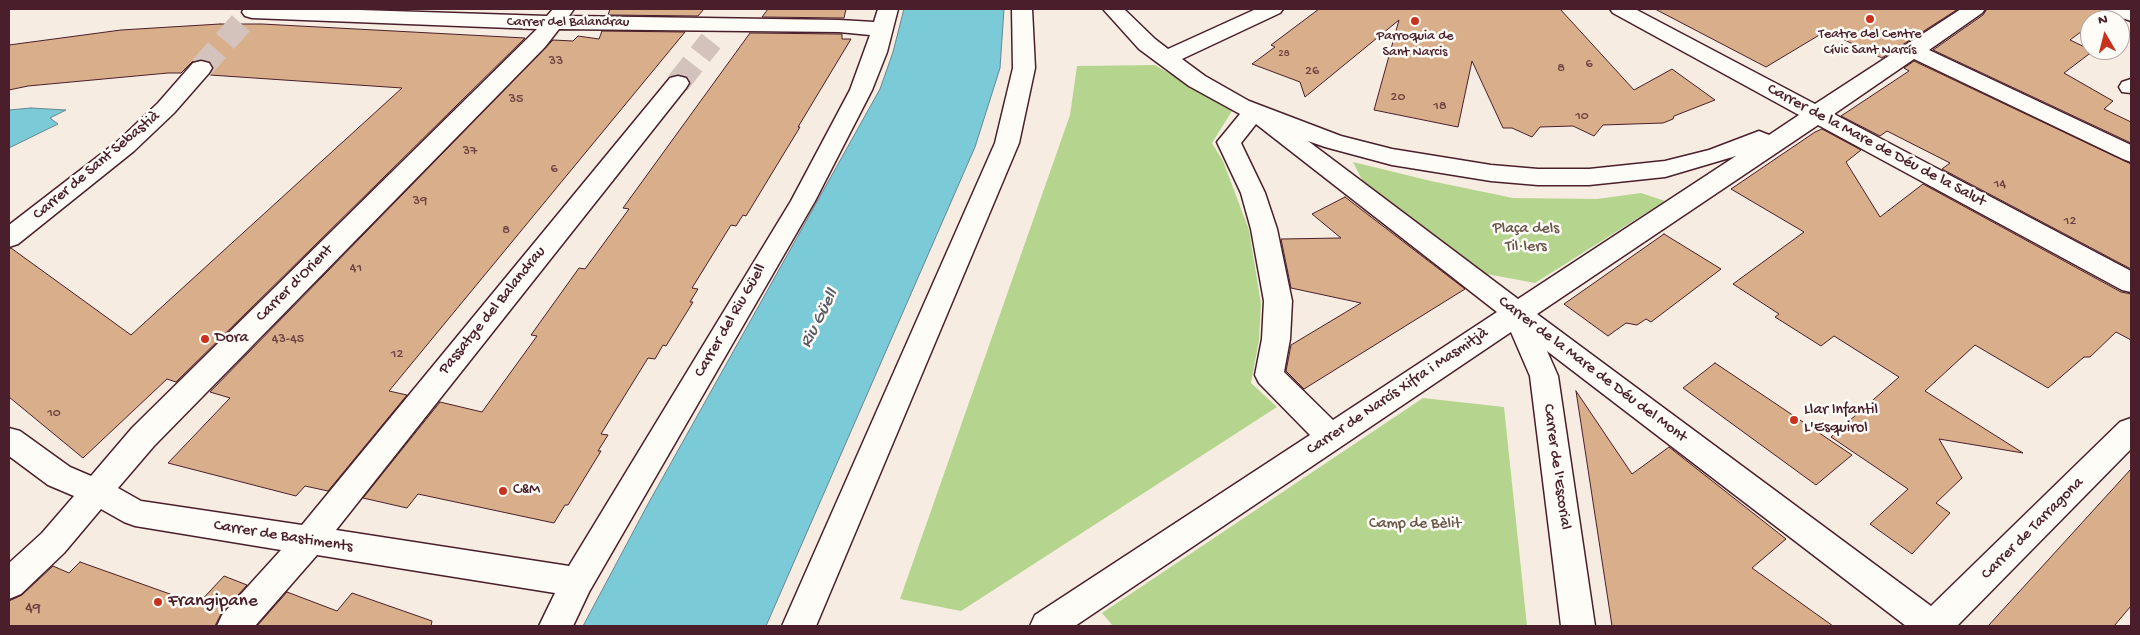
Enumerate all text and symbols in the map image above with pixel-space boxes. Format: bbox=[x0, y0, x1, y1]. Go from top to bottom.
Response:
north arrow bbox=[2080, 10, 2130, 60]
text: N bbox=[2097, 12, 2109, 30]
marker: Teatre del Centre Cívic Sant Narcís bbox=[1864, 13, 1876, 25]
street label: Carrer del Balandrau bbox=[507, 15, 629, 31]
marker: Parroquia de Sant Narcis bbox=[1409, 15, 1421, 27]
place label: Teatre del Centre Cívic Sant Narcís bbox=[1819, 27, 1921, 59]
place label: Parroquia de Sant Narcis bbox=[1376, 29, 1454, 62]
house number: 28 bbox=[1278, 47, 1290, 61]
house number: 33 bbox=[549, 54, 563, 70]
house number: 6 bbox=[1585, 57, 1593, 73]
house number: 8 bbox=[1557, 61, 1565, 77]
house number: 26 bbox=[1305, 64, 1319, 80]
street label: Carrer de la Mare de Déu de la Salut bbox=[1763, 80, 1989, 212]
house number: 20 bbox=[1391, 90, 1405, 106]
house number: 35 bbox=[509, 92, 523, 108]
house number: 18 bbox=[1433, 99, 1447, 115]
street label: Carrer de Sant Sebastià bbox=[30, 107, 164, 225]
house number: 10 bbox=[1575, 109, 1589, 125]
house number: 37 bbox=[463, 144, 477, 160]
house number: 6 bbox=[550, 162, 558, 178]
house number: 14 bbox=[1994, 177, 2006, 193]
house number: 39 bbox=[413, 194, 427, 210]
house number: 12 bbox=[2064, 214, 2076, 230]
park label: Plaça dels Til·lers bbox=[1493, 220, 1559, 258]
house number: 8 bbox=[502, 223, 510, 239]
street label: Carrer d'Orient bbox=[252, 241, 338, 327]
street label: Passatge del Balandrau bbox=[435, 243, 551, 379]
house number: 41 bbox=[350, 261, 362, 277]
street label: Carrer del Riu Güell bbox=[691, 261, 771, 381]
water label: Riu Güell bbox=[796, 286, 844, 352]
street label: Carrer de la Mare de Déu del Mont bbox=[1494, 293, 1690, 447]
street label: Carrer de Narcís Xifra i Masmitjà bbox=[1304, 324, 1492, 460]
place label: Dora bbox=[215, 329, 248, 349]
house number: 43-45 bbox=[272, 332, 304, 348]
marker: Dora bbox=[199, 333, 211, 345]
house number: 12 bbox=[391, 347, 403, 363]
place label: Llar Infantil L'Esquirol bbox=[1804, 401, 1878, 439]
street label: Carrer de l'Escorial bbox=[1538, 403, 1574, 531]
house number: 10 bbox=[47, 406, 61, 422]
marker: Llar Infantil L'Esquirol bbox=[1788, 414, 1800, 426]
street label: Carrer de Tarragona bbox=[1978, 474, 2088, 584]
place label: C&M bbox=[513, 481, 540, 501]
marker: C&M bbox=[497, 485, 509, 497]
park label: Camp de Bèlit bbox=[1369, 515, 1461, 535]
street label: Carrer de Bastiments bbox=[212, 517, 354, 557]
place label: Frangipane bbox=[168, 591, 258, 613]
marker: Frangipane bbox=[152, 596, 164, 608]
house number: 49 bbox=[25, 600, 41, 620]

